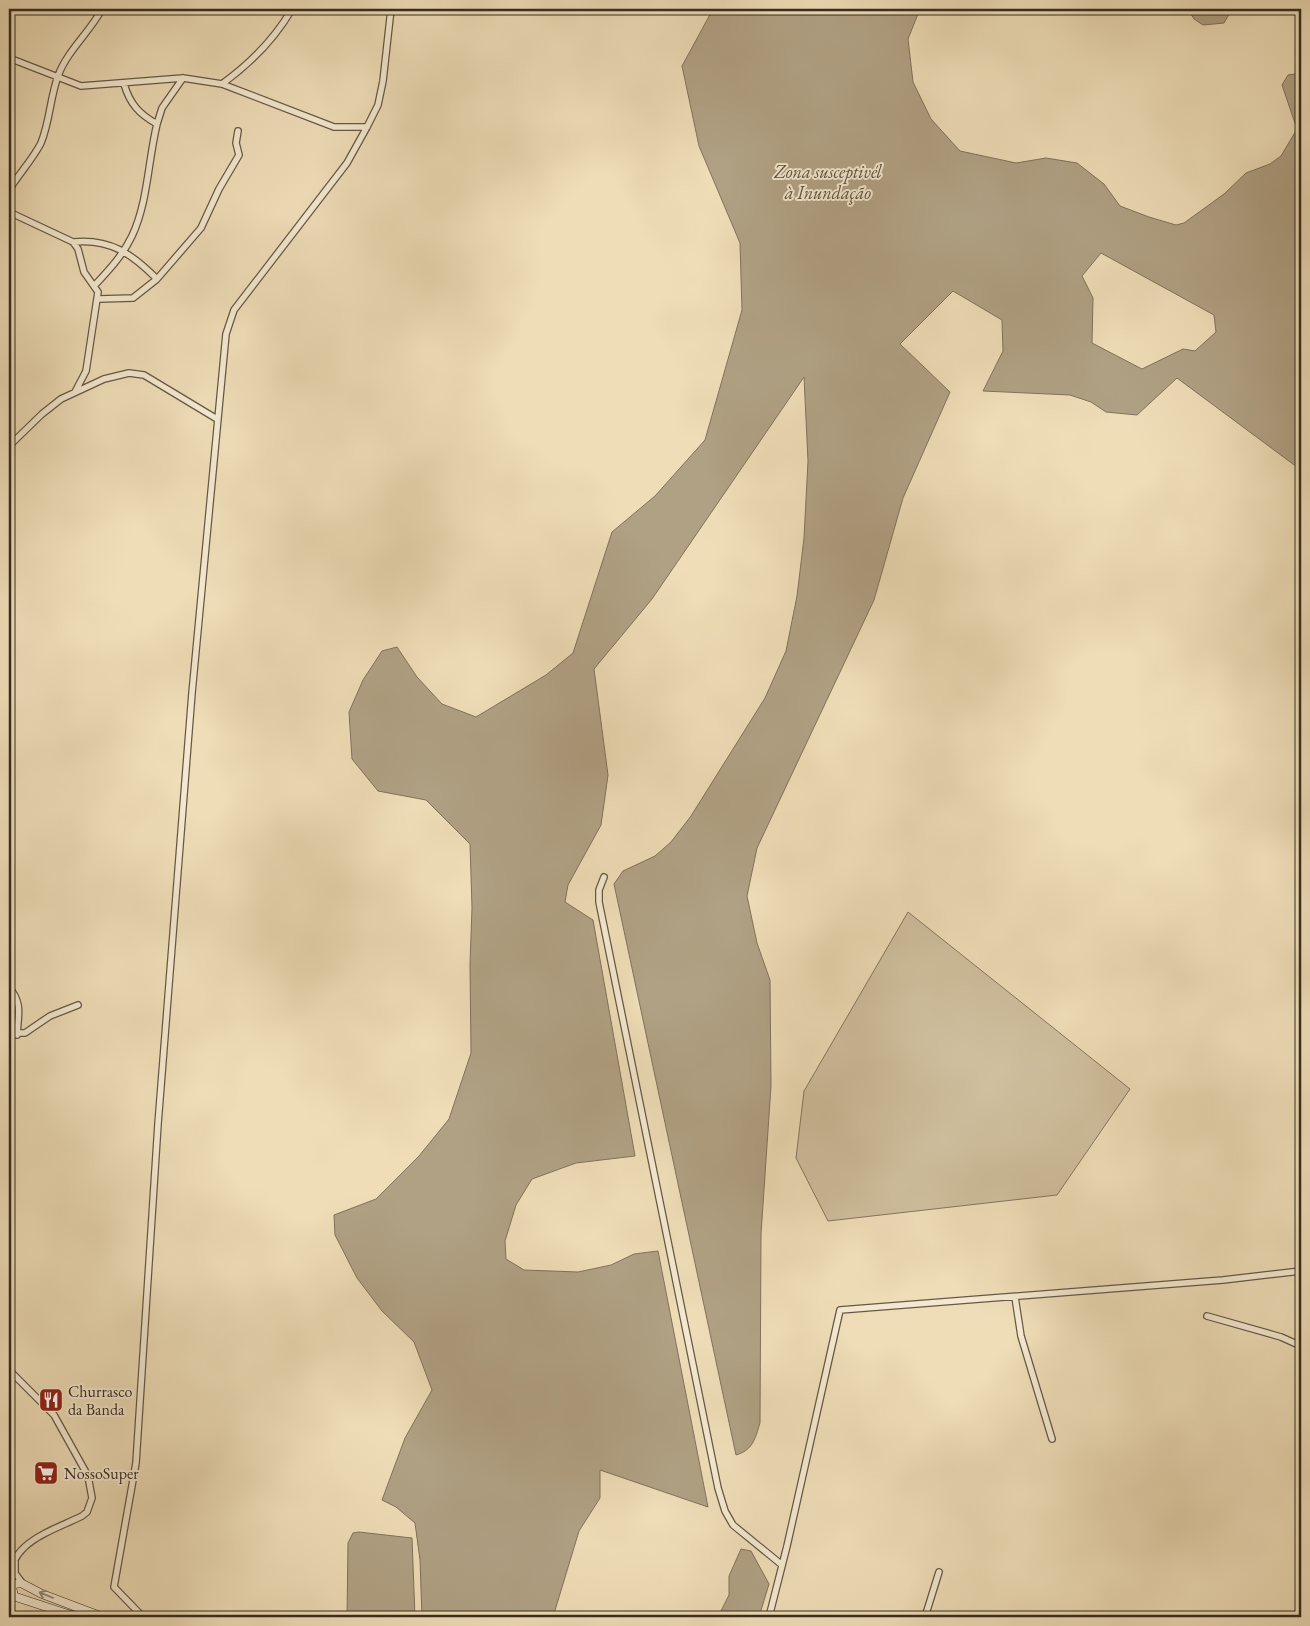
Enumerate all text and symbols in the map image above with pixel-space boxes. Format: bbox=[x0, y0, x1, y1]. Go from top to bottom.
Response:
water label: Zona susceptivél à Inundação bbox=[773, 160, 883, 205]
place label: Churrasco da Banda bbox=[68, 1381, 132, 1420]
restaurant icon: Churrasco da Banda bbox=[38, 1387, 64, 1413]
supermarket icon: NossoSuper bbox=[33, 1460, 59, 1486]
place label: NossoSuper bbox=[64, 1463, 139, 1484]
one-way arrow bbox=[39, 1590, 54, 1600]

